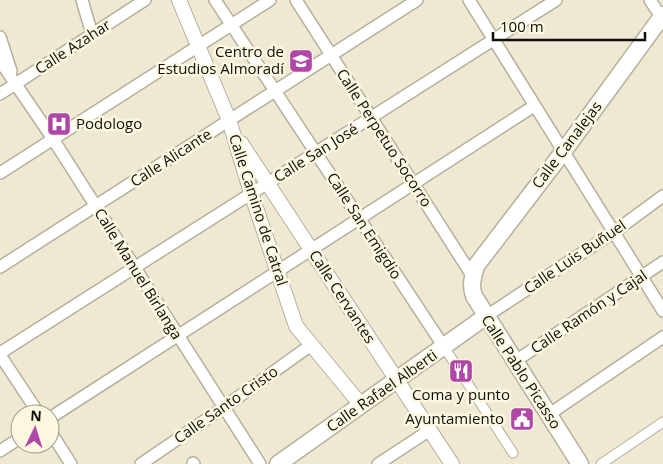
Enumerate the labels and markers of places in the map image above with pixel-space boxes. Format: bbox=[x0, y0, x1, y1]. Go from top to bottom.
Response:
place label: Centro de Estudios Almoradí bbox=[157, 41, 285, 78]
school or university icon: Centro de Estudios Almoradí bbox=[288, 48, 314, 74]
hospital icon: Podologo bbox=[46, 111, 72, 137]
place label: Podologo bbox=[76, 113, 142, 133]
restaurant icon: Coma y punto bbox=[448, 358, 474, 384]
place label: Coma y punto bbox=[412, 384, 510, 404]
public building icon: Ayuntamiento bbox=[509, 406, 535, 432]
place label: Ayuntamiento bbox=[405, 408, 504, 428]

